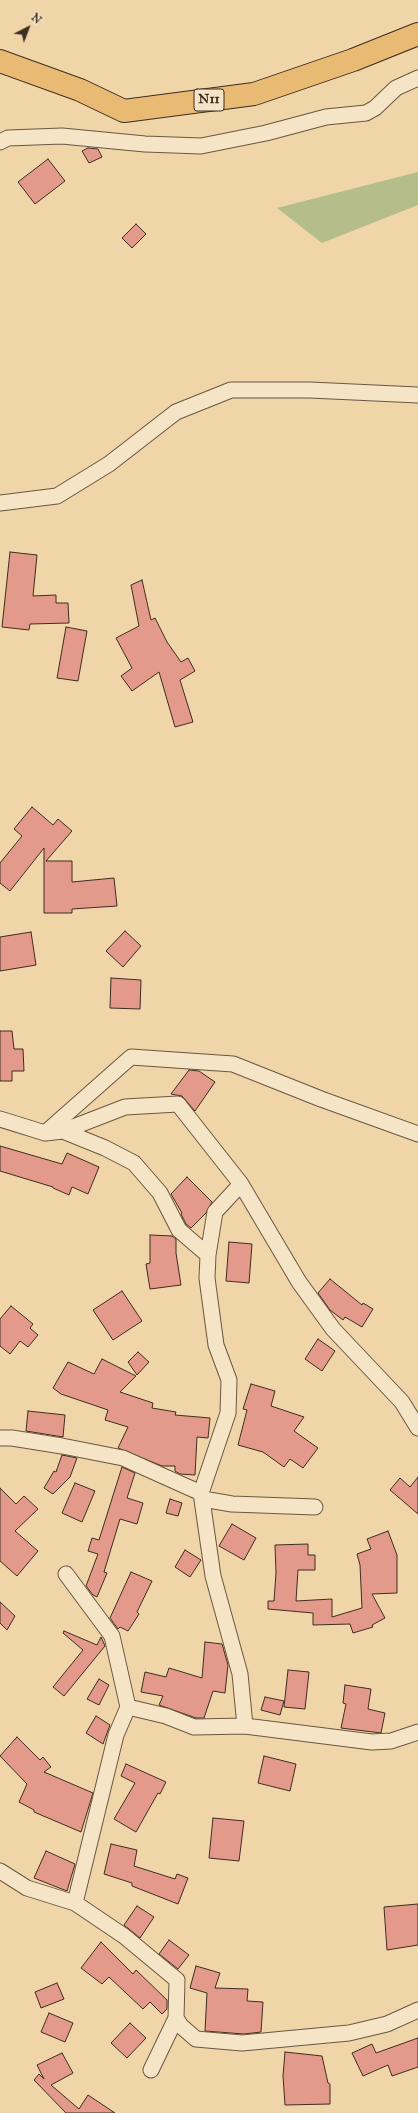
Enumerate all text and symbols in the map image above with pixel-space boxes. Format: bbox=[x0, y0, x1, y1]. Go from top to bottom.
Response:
north arrow bbox=[8, 8, 48, 48]
text: N bbox=[29, 11, 44, 27]
road number: N11 bbox=[194, 89, 224, 111]

